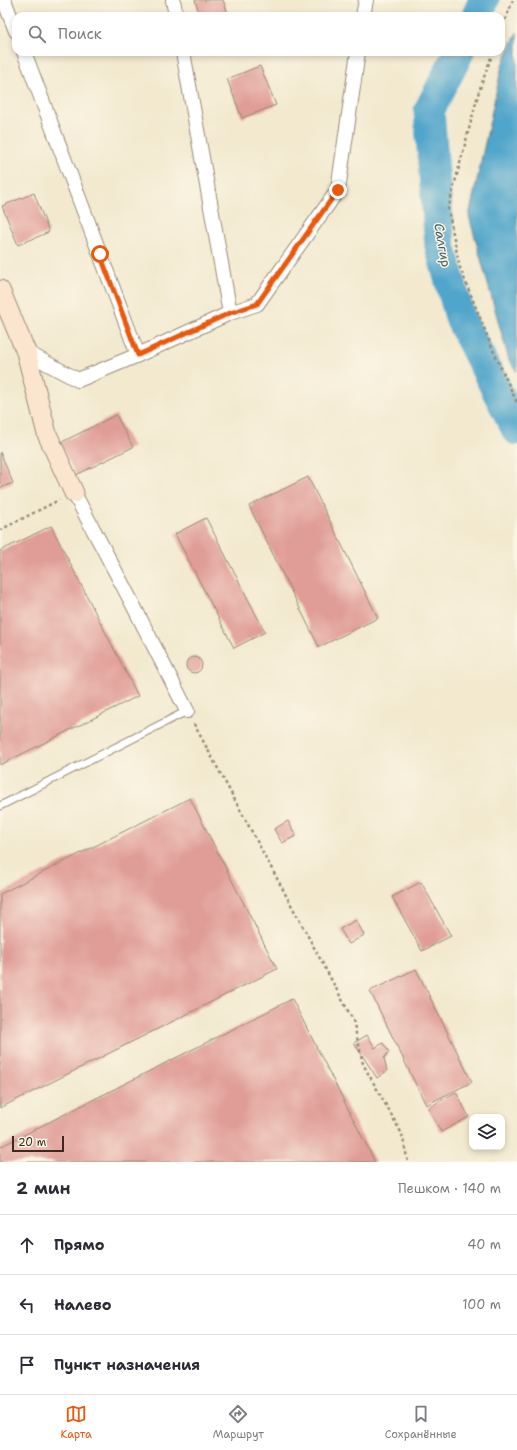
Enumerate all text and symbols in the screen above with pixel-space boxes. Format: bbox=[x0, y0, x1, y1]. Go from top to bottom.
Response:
search box bbox=[12, 12, 505, 56]
icon: search bbox=[26, 23, 48, 45]
text: Поиск bbox=[58, 24, 102, 44]
route end bbox=[329, 181, 347, 199]
water label: Салгир bbox=[430, 222, 455, 268]
route start bbox=[91, 245, 109, 263]
map controls bbox=[469, 1114, 505, 1150]
button: layers bbox=[469, 1114, 505, 1150]
scale bar bbox=[12, 1134, 64, 1153]
text: 20 m bbox=[18, 1135, 46, 1150]
text: 2 мин bbox=[16, 1177, 71, 1199]
text: Пешком · 140 m bbox=[398, 1180, 501, 1197]
icon: ahead bbox=[16, 1234, 38, 1256]
text: Прямо bbox=[54, 1235, 104, 1255]
text: 40 m bbox=[467, 1236, 501, 1253]
icon: left bbox=[16, 1294, 38, 1316]
text: Налево bbox=[54, 1295, 112, 1315]
text: 100 m bbox=[462, 1296, 501, 1313]
icon: arrive bbox=[16, 1354, 38, 1376]
text: Пункт назначения bbox=[54, 1355, 200, 1375]
tab: Карта bbox=[60, 1403, 92, 1442]
tab: Маршрут bbox=[213, 1403, 264, 1442]
tab: Сохранённые bbox=[385, 1403, 457, 1442]

